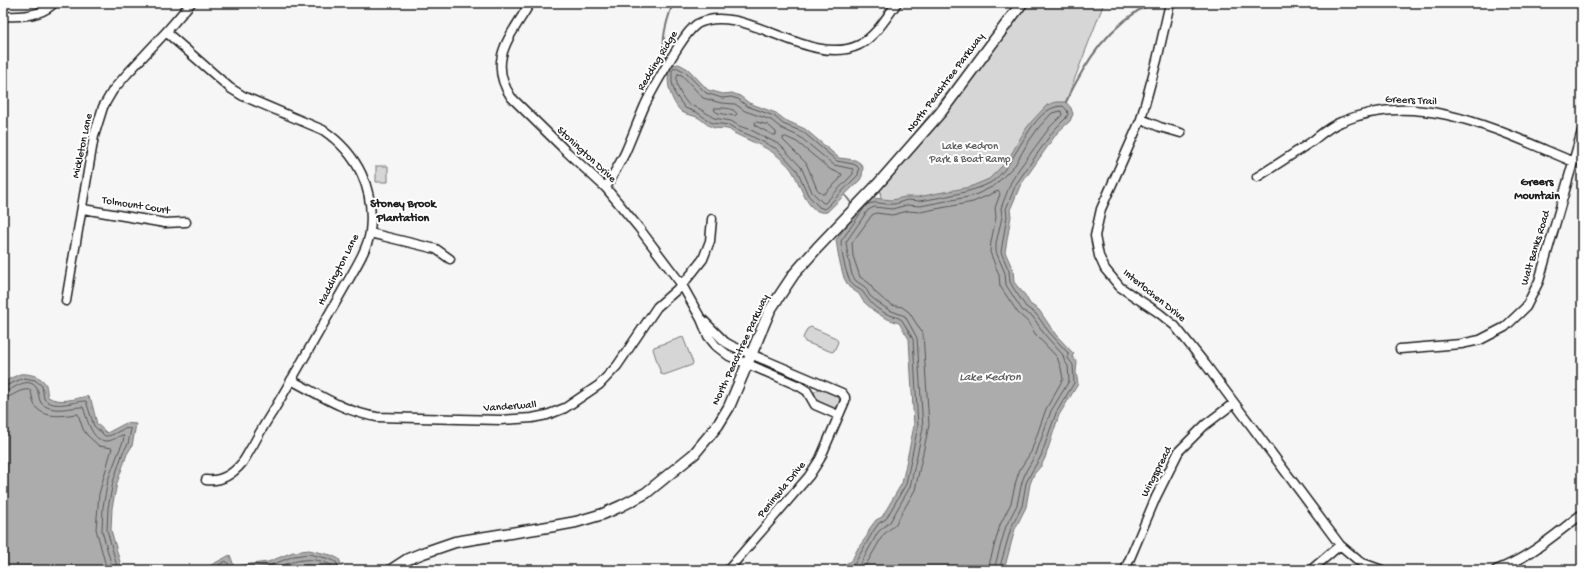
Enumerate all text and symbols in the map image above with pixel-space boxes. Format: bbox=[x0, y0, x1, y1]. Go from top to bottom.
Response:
street label: Redding Ridge bbox=[636, 29, 681, 93]
street label: North Peachtree Parkway bbox=[905, 31, 987, 135]
street label: Greers Trail bbox=[1385, 94, 1438, 108]
street label: Mickleton Lane bbox=[70, 112, 96, 179]
street label: Stonington Drive bbox=[554, 125, 618, 186]
park label: Lake Kedron Park & Boat Ramp bbox=[929, 141, 1011, 166]
district label: Greers Mountain bbox=[1514, 176, 1560, 204]
street label: Tolmount Court bbox=[100, 195, 172, 218]
district label: Stoney Brook Plantation bbox=[370, 198, 437, 226]
street label: Walt Banks Road bbox=[1519, 208, 1554, 287]
street label: Haddington Lane bbox=[316, 232, 362, 308]
street label: Interlochen Drive bbox=[1120, 267, 1188, 325]
street label: North Peachtree Parkway bbox=[710, 292, 772, 407]
water label: Lake Kedron bbox=[959, 371, 1021, 385]
street label: Vanderwall bbox=[482, 399, 537, 415]
street label: Wingspread bbox=[1139, 443, 1175, 499]
street label: Peninsula Drive bbox=[755, 459, 809, 521]

